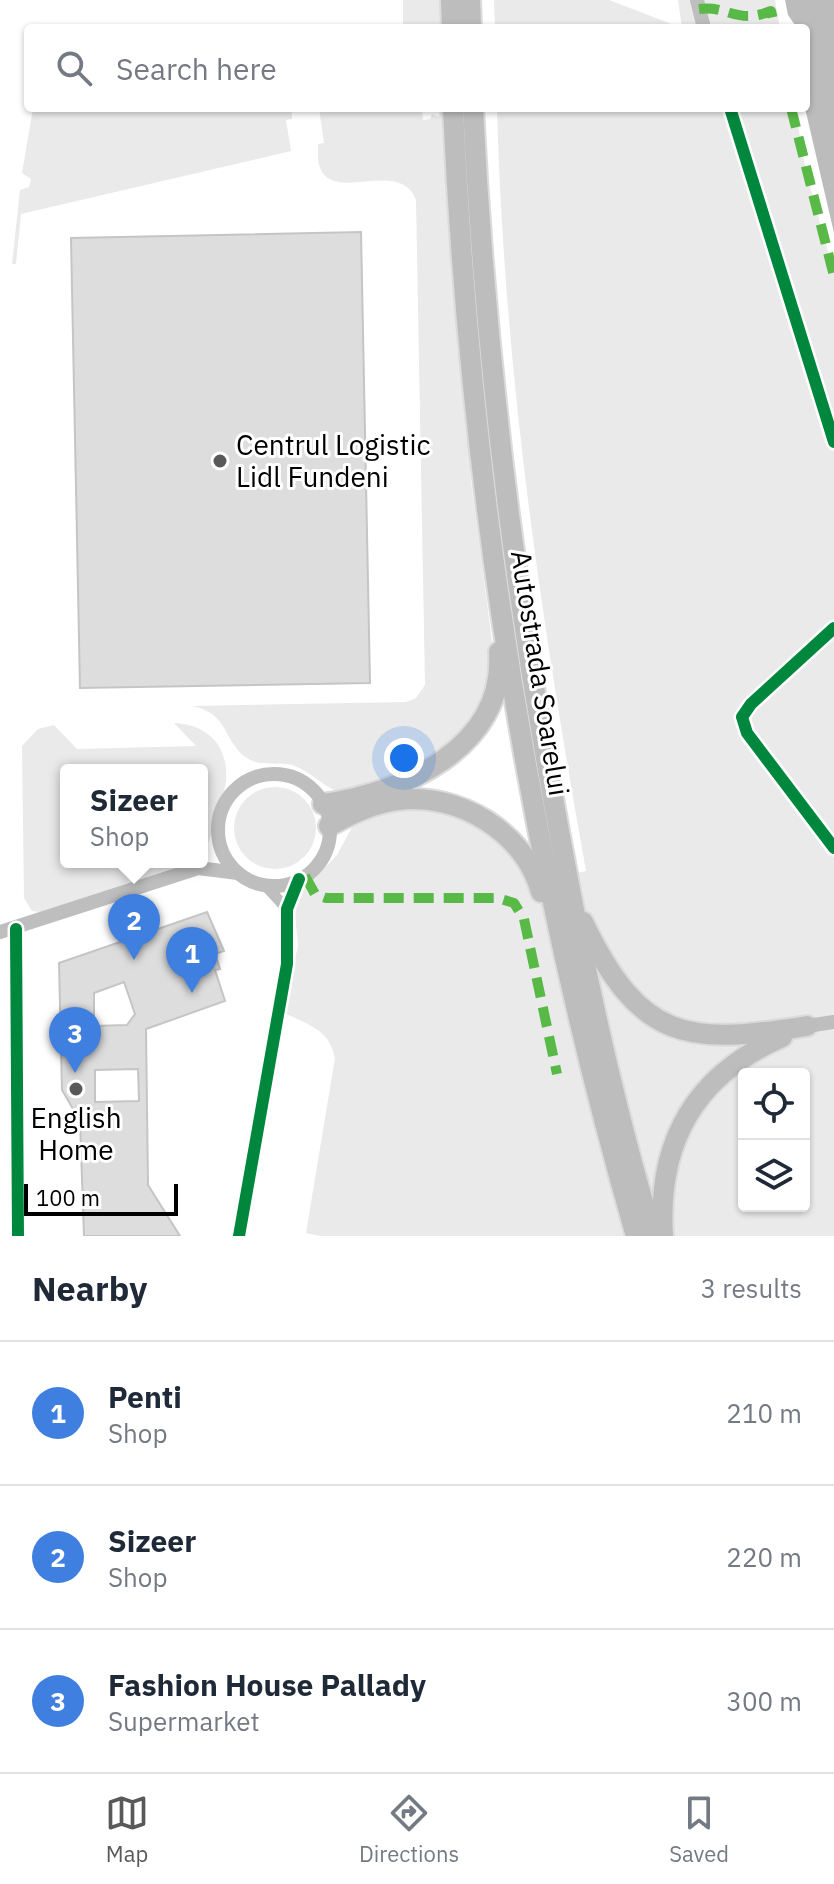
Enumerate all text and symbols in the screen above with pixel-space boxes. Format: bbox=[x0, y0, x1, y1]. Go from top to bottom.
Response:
search box bbox=[24, 24, 810, 112]
icon: search bbox=[52, 46, 96, 90]
text: Search here bbox=[116, 49, 277, 88]
place label: Centrul Logistic Lidl Fundeni bbox=[236, 426, 430, 495]
marker: Centrul Logistic Lidl Fundeni bbox=[211, 452, 229, 470]
street label: Autostrada Soarelui bbox=[503, 547, 578, 798]
your location bbox=[384, 738, 424, 778]
popup bbox=[60, 764, 208, 868]
text: Sizeer bbox=[90, 780, 178, 819]
text: Shop bbox=[90, 819, 149, 853]
pin: 2 bbox=[108, 894, 160, 960]
pin: 1 bbox=[166, 927, 218, 993]
pin: 3 bbox=[49, 1007, 101, 1073]
map controls bbox=[738, 1068, 810, 1212]
button: locate bbox=[738, 1068, 810, 1140]
marker: English Home bbox=[67, 1080, 85, 1098]
place label: English Home bbox=[30, 1099, 122, 1168]
button: layers bbox=[738, 1140, 810, 1212]
scale bar bbox=[24, 1180, 178, 1216]
text: 100 m bbox=[36, 1183, 100, 1212]
text: Nearby bbox=[32, 1266, 147, 1310]
text: 3 results bbox=[700, 1271, 802, 1305]
text: Penti bbox=[108, 1377, 182, 1416]
text: 1 bbox=[50, 1396, 66, 1430]
text: 210 m bbox=[726, 1396, 802, 1430]
text: Shop bbox=[108, 1416, 168, 1450]
text: Sizeer bbox=[108, 1521, 196, 1560]
text: 2 bbox=[50, 1540, 66, 1574]
text: 220 m bbox=[726, 1540, 802, 1574]
text: Shop bbox=[108, 1560, 168, 1594]
text: Fashion House Pallady bbox=[108, 1665, 426, 1704]
text: 3 bbox=[50, 1684, 66, 1718]
text: 300 m bbox=[726, 1684, 802, 1718]
text: Supermarket bbox=[108, 1704, 260, 1738]
tab: Map bbox=[105, 1791, 149, 1868]
tab: Directions bbox=[359, 1791, 459, 1868]
tab: Saved bbox=[669, 1791, 729, 1868]

